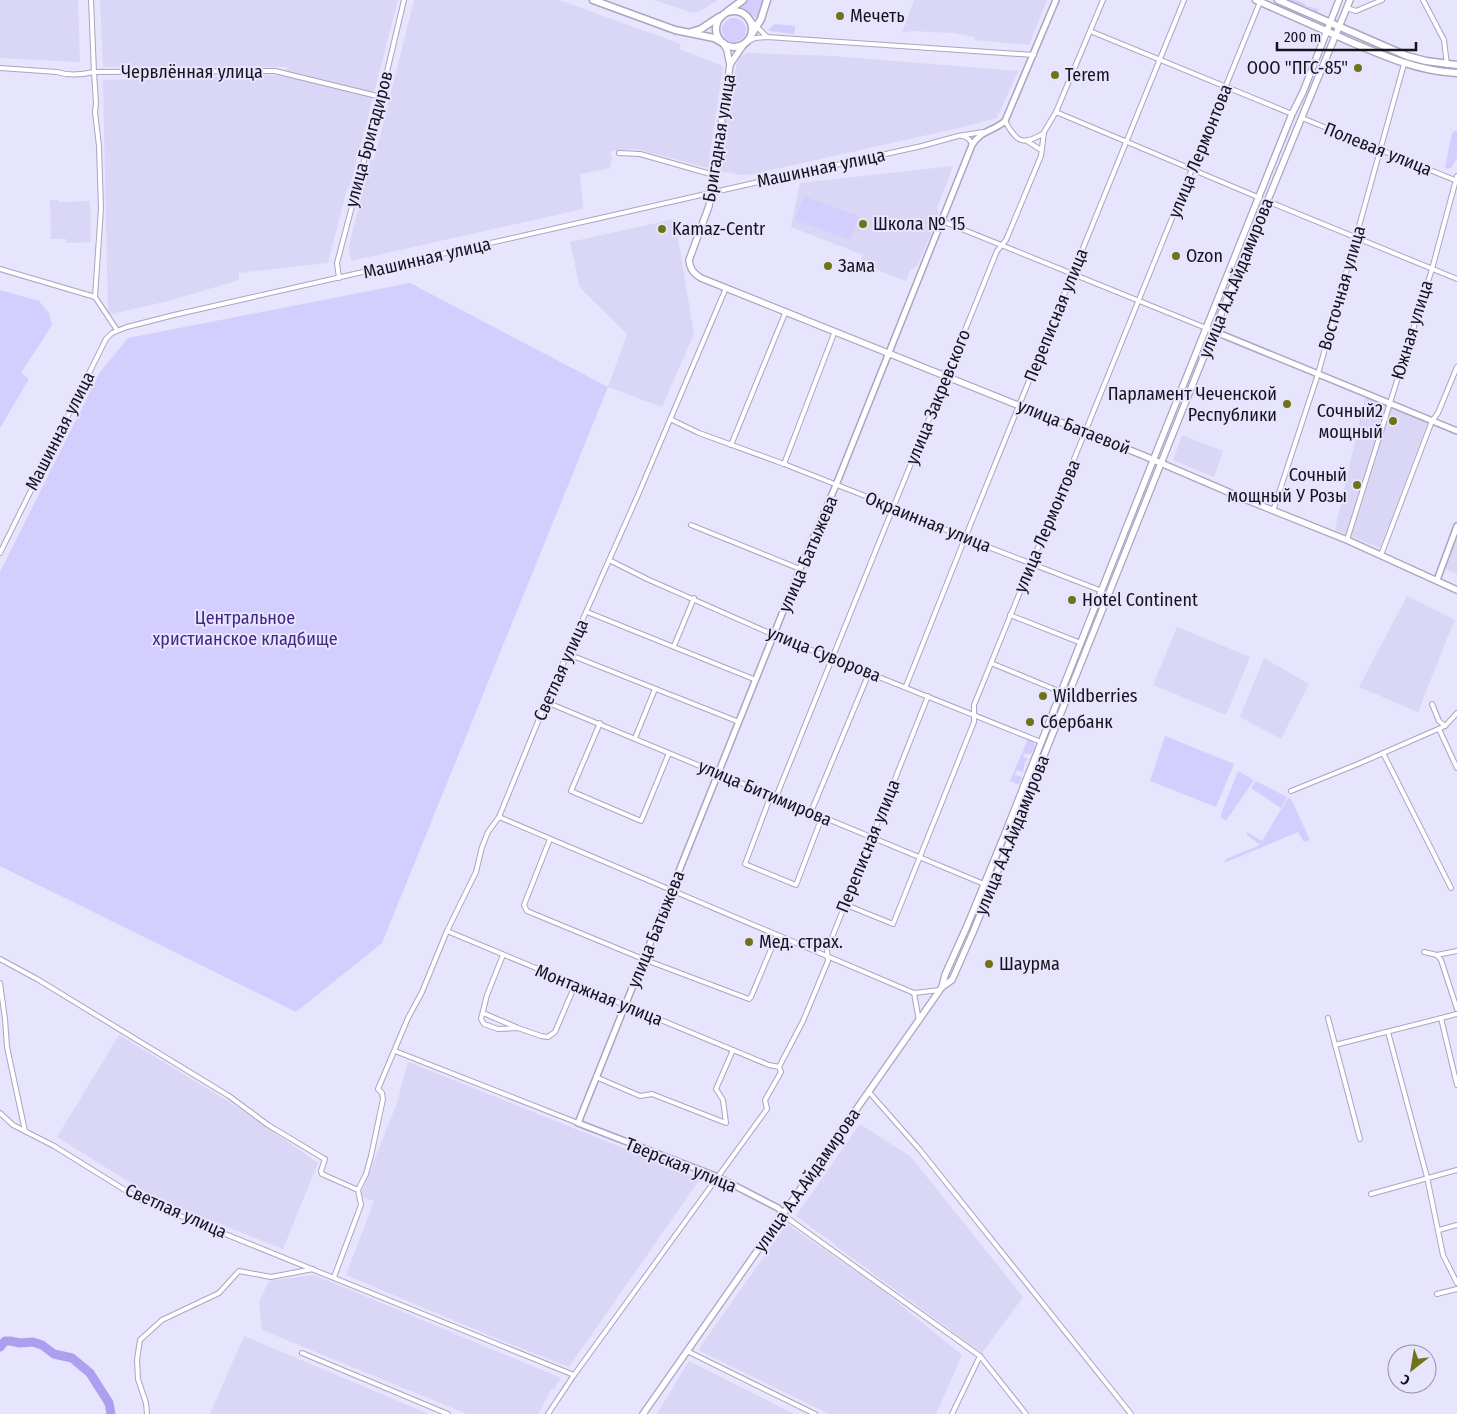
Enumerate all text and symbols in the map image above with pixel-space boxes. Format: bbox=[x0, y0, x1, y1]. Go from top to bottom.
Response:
place label: Мечеть bbox=[850, 5, 905, 27]
marker: Мечеть bbox=[834, 10, 846, 22]
scale bar bbox=[1277, 20, 1416, 52]
text: 200 m bbox=[1284, 28, 1321, 46]
place label: ООО "ПГС-85" bbox=[1247, 57, 1348, 79]
street label: Червлённая улица bbox=[121, 61, 263, 83]
marker: ООО "ПГС-85" bbox=[1352, 62, 1364, 74]
place label: Terem bbox=[1065, 64, 1110, 86]
street label: улица Бригадиров bbox=[340, 69, 398, 209]
marker: Terem bbox=[1049, 69, 1061, 81]
street label: Бригадная улица bbox=[698, 72, 740, 204]
street label: улица Лермонтова bbox=[1163, 81, 1237, 221]
street label: Полевая улица bbox=[1321, 117, 1435, 181]
street label: Машинная улица bbox=[755, 144, 887, 192]
street label: улица А.А.Айдамирова bbox=[1194, 195, 1278, 361]
place label: Школа № 15 bbox=[873, 213, 965, 235]
place label: Kamaz-Centr bbox=[672, 218, 766, 240]
marker: Школа № 15 bbox=[857, 218, 869, 230]
marker: Kamaz-Centr bbox=[656, 223, 668, 235]
street label: Восточная улица bbox=[1314, 223, 1370, 353]
street label: Машинная улица bbox=[361, 233, 493, 283]
street label: Переписная улица bbox=[1019, 245, 1093, 385]
place label: Ozon bbox=[1186, 245, 1223, 267]
marker: Ozon bbox=[1170, 250, 1182, 262]
place label: Зама bbox=[838, 255, 875, 277]
marker: Зама bbox=[822, 260, 834, 272]
street label: Южная улица bbox=[1386, 278, 1438, 382]
street label: улица Закревского bbox=[901, 326, 975, 468]
street label: Машинная улица bbox=[21, 368, 99, 494]
place label: Парламент Чеченской Республики bbox=[1108, 383, 1277, 426]
street label: улица Батаевой bbox=[1014, 394, 1134, 460]
marker: Парламент Чеченской Республики bbox=[1281, 398, 1293, 410]
place label: Сочный2 мощный bbox=[1317, 400, 1383, 443]
marker: Сочный2 мощный bbox=[1387, 415, 1399, 427]
street label: улица Лермонтова bbox=[1009, 456, 1085, 596]
place label: Сочный мощный У Розы bbox=[1227, 464, 1347, 507]
marker: Сочный мощный У Розы bbox=[1351, 479, 1363, 491]
street label: Окраинная улица bbox=[862, 487, 994, 557]
street label: улица Батыжева bbox=[774, 492, 843, 616]
place label: Hotel Continent bbox=[1082, 589, 1198, 611]
marker: Hotel Continent bbox=[1066, 594, 1078, 606]
park label: Центральное христианское кладбище bbox=[152, 607, 338, 650]
street label: Светлая улица bbox=[529, 616, 593, 724]
street label: улица Суворова bbox=[764, 621, 884, 687]
place label: Wildberries bbox=[1053, 685, 1138, 707]
marker: Wildberries bbox=[1037, 690, 1049, 702]
place label: Сбербанк bbox=[1040, 711, 1113, 733]
marker: Сбербанк bbox=[1024, 716, 1036, 728]
street label: улица А.А.Айдамирова bbox=[970, 752, 1054, 918]
street label: улица Битимирова bbox=[695, 755, 835, 831]
street label: Переписная улица bbox=[831, 776, 905, 916]
street label: улица Батыжева bbox=[622, 867, 690, 991]
place label: Мед. страх. bbox=[759, 931, 843, 953]
marker: Мед. страх. bbox=[743, 936, 755, 948]
place label: Шаурма bbox=[999, 953, 1060, 975]
marker: Шаурма bbox=[983, 958, 995, 970]
street label: Монтажная улица bbox=[532, 959, 666, 1031]
street label: улица А.А.Айдамирова bbox=[749, 1104, 865, 1256]
street label: Тверская улица bbox=[622, 1133, 740, 1197]
street label: Светлая улица bbox=[122, 1179, 230, 1243]
north arrow bbox=[1387, 1344, 1437, 1394]
text: С bbox=[1397, 1370, 1413, 1389]

